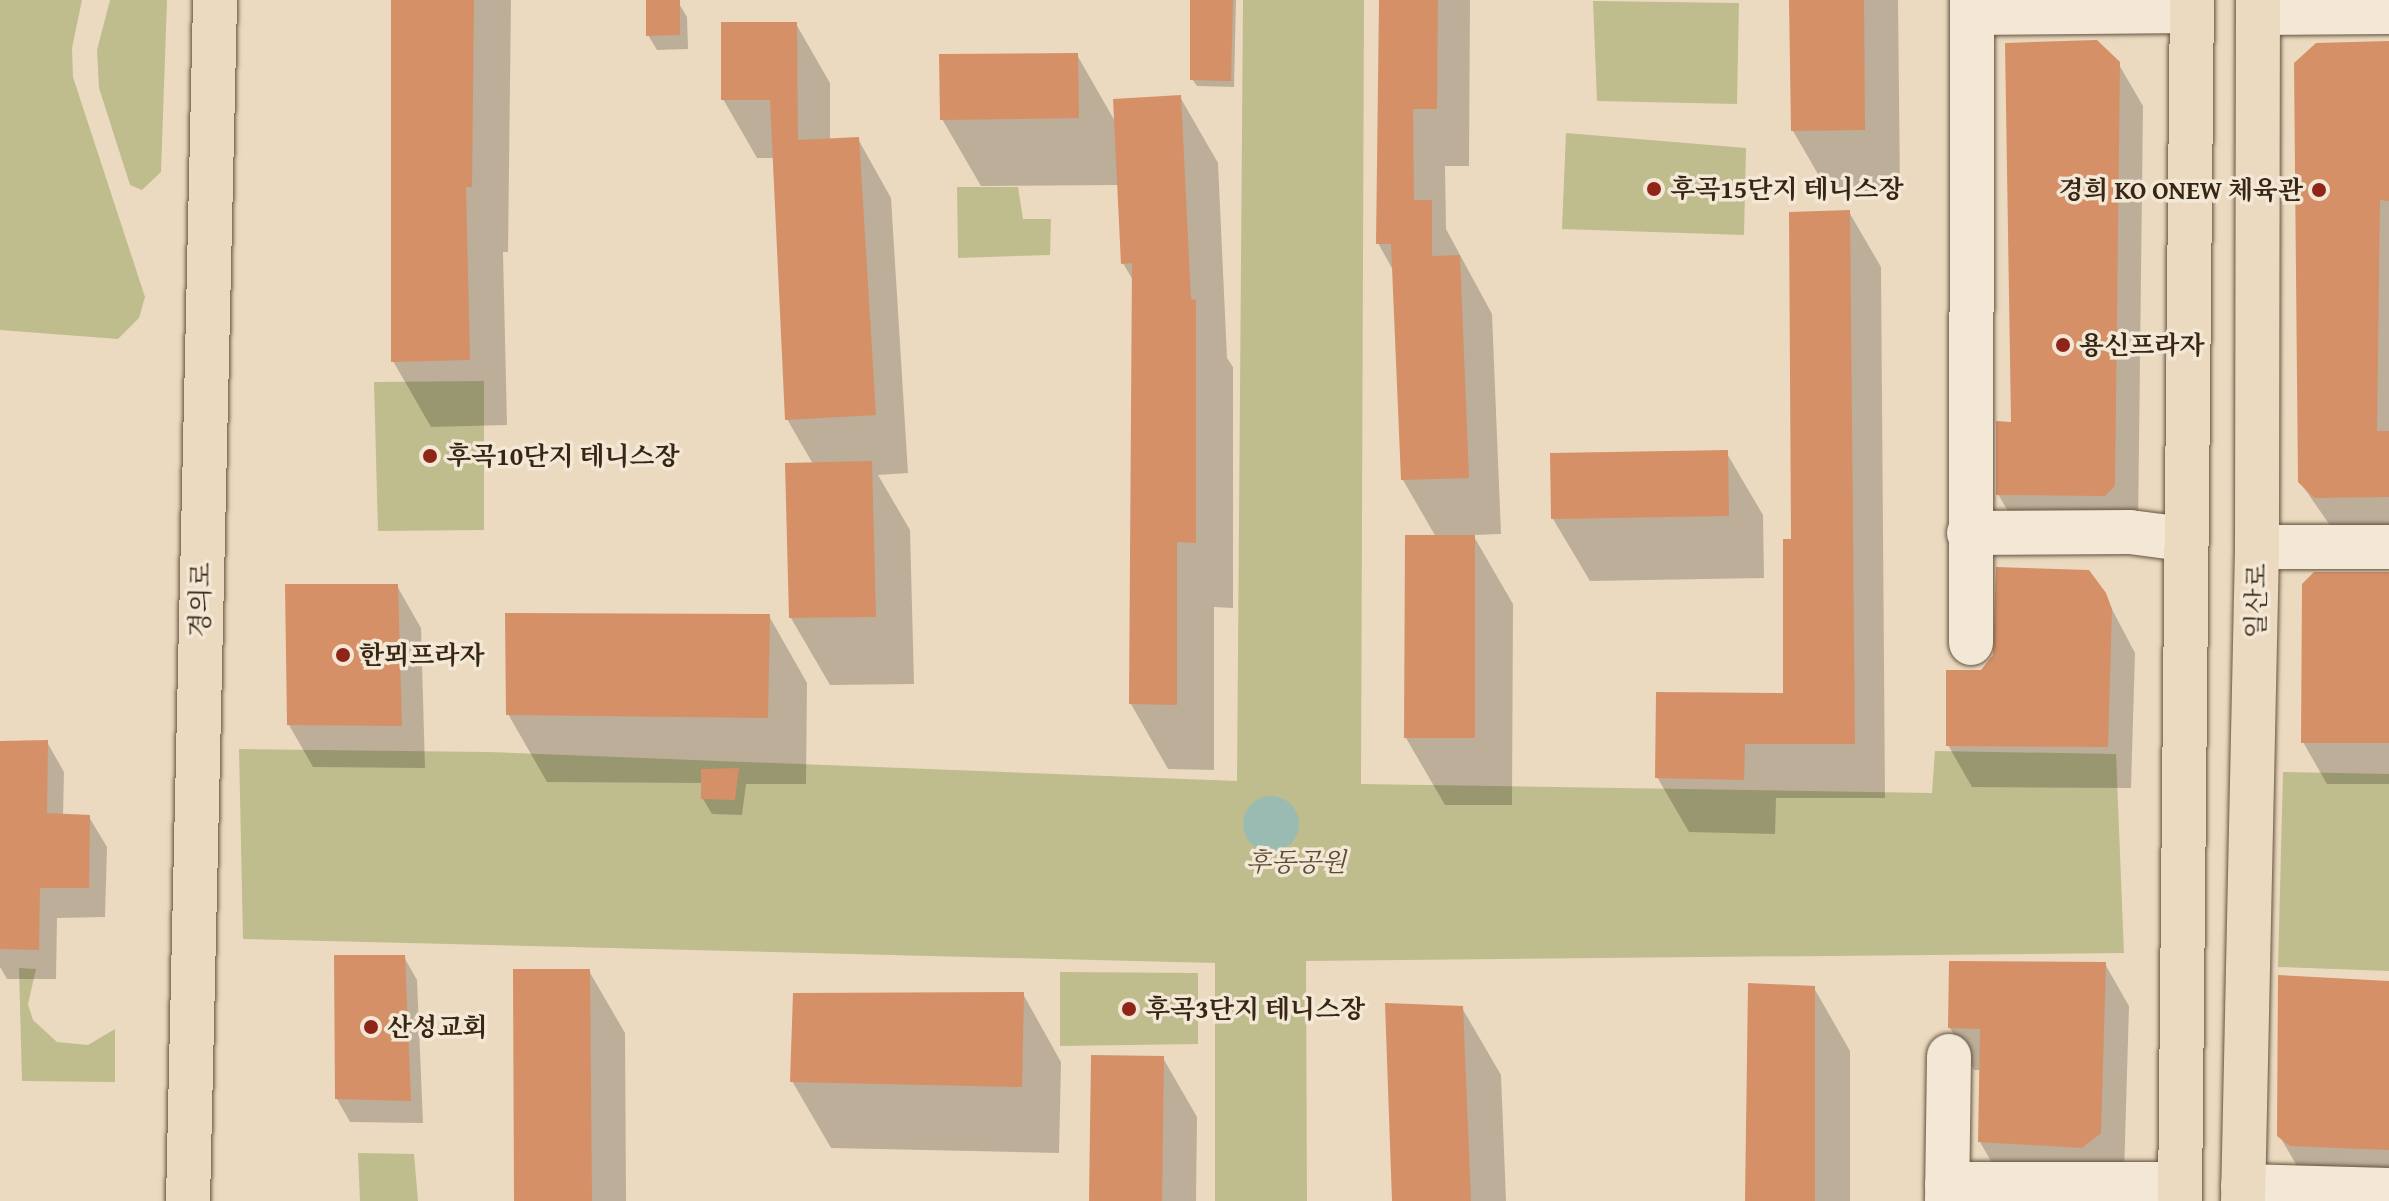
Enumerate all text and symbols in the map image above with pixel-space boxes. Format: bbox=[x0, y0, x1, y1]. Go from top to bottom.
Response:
place label: 후곡15단지 테니스장 bbox=[1670, 173, 1904, 205]
place label: 경희 KO ONEW 체육관 bbox=[2058, 174, 2303, 206]
marker: 후곡15단지 테니스장 bbox=[1645, 180, 1663, 198]
marker: 경희 KO ONEW 체육관 bbox=[2310, 181, 2328, 199]
place label: 용신프라자 bbox=[2079, 329, 2205, 361]
marker: 용신프라자 bbox=[2054, 336, 2072, 354]
place label: 후곡10단지 테니스장 bbox=[446, 440, 680, 472]
marker: 후곡10단지 테니스장 bbox=[421, 447, 439, 465]
street label: 경의로 bbox=[184, 562, 216, 638]
street label: 일산로 bbox=[2240, 563, 2272, 639]
place label: 한뫼프라자 bbox=[359, 639, 485, 671]
marker: 한뫼프라자 bbox=[334, 646, 352, 664]
park label: 후동공원 bbox=[1246, 846, 1346, 878]
place label: 후곡3단지 테니스장 bbox=[1145, 993, 1365, 1025]
marker: 후곡3단지 테니스장 bbox=[1120, 1000, 1138, 1018]
place label: 산성교회 bbox=[387, 1011, 487, 1043]
marker: 산성교회 bbox=[362, 1018, 380, 1036]

